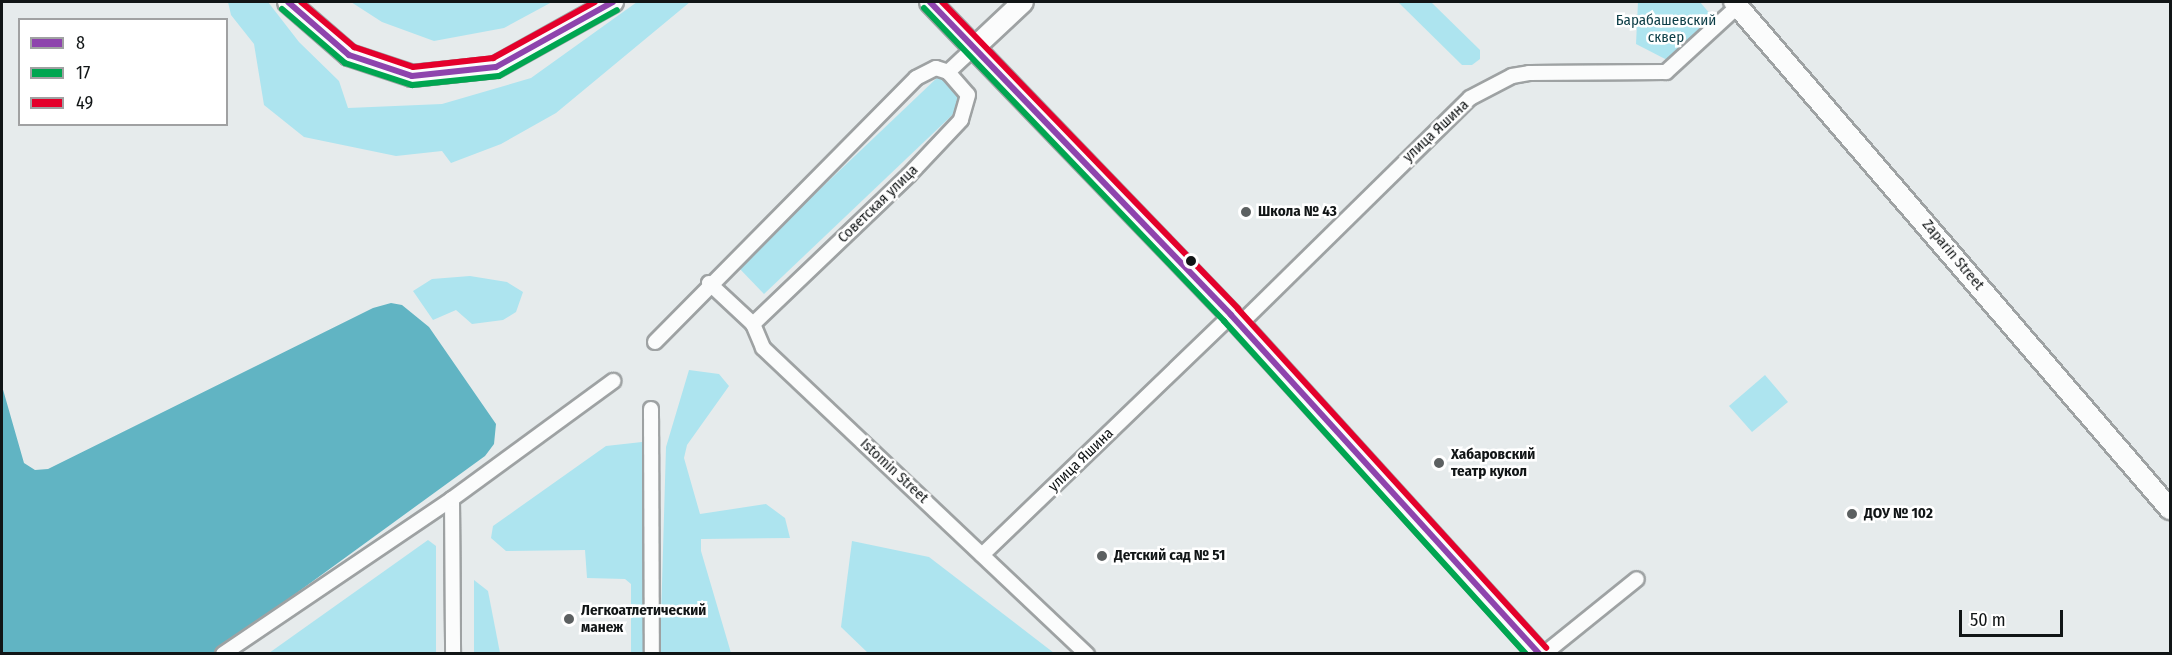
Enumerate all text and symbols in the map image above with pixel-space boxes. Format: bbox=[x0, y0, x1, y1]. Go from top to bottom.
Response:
park label: Барабашевский сквер bbox=[1616, 11, 1716, 46]
legend bbox=[18, 18, 228, 126]
text: 8 bbox=[76, 32, 85, 54]
text: 17 bbox=[76, 62, 90, 84]
text: 49 bbox=[76, 92, 93, 114]
street label: улица Яшина bbox=[1399, 96, 1473, 166]
street label: Советская улица bbox=[834, 161, 922, 247]
place label: Школа № 43 bbox=[1258, 203, 1337, 221]
marker: Школа № 43 bbox=[1239, 205, 1253, 219]
street label: Zaparin Street bbox=[1918, 216, 1988, 294]
unlabelled marker bbox=[1185, 255, 1197, 267]
street label: улица Яшина bbox=[1045, 425, 1117, 495]
street label: Istomin Street bbox=[856, 435, 932, 507]
place label: Хабаровский театр кукол bbox=[1451, 445, 1535, 480]
marker: Хабаровский театр кукол bbox=[1432, 456, 1446, 470]
place label: ДОУ № 102 bbox=[1864, 505, 1933, 523]
marker: ДОУ № 102 bbox=[1845, 507, 1859, 521]
place label: Детский сад № 51 bbox=[1114, 547, 1225, 565]
marker: Детский сад № 51 bbox=[1095, 549, 1109, 563]
scale bar bbox=[1962, 598, 2066, 636]
place label: Легкоатлетический манеж bbox=[581, 601, 706, 636]
text: 50 m bbox=[1970, 609, 2006, 631]
marker: Легкоатлетический манеж bbox=[562, 612, 576, 626]

